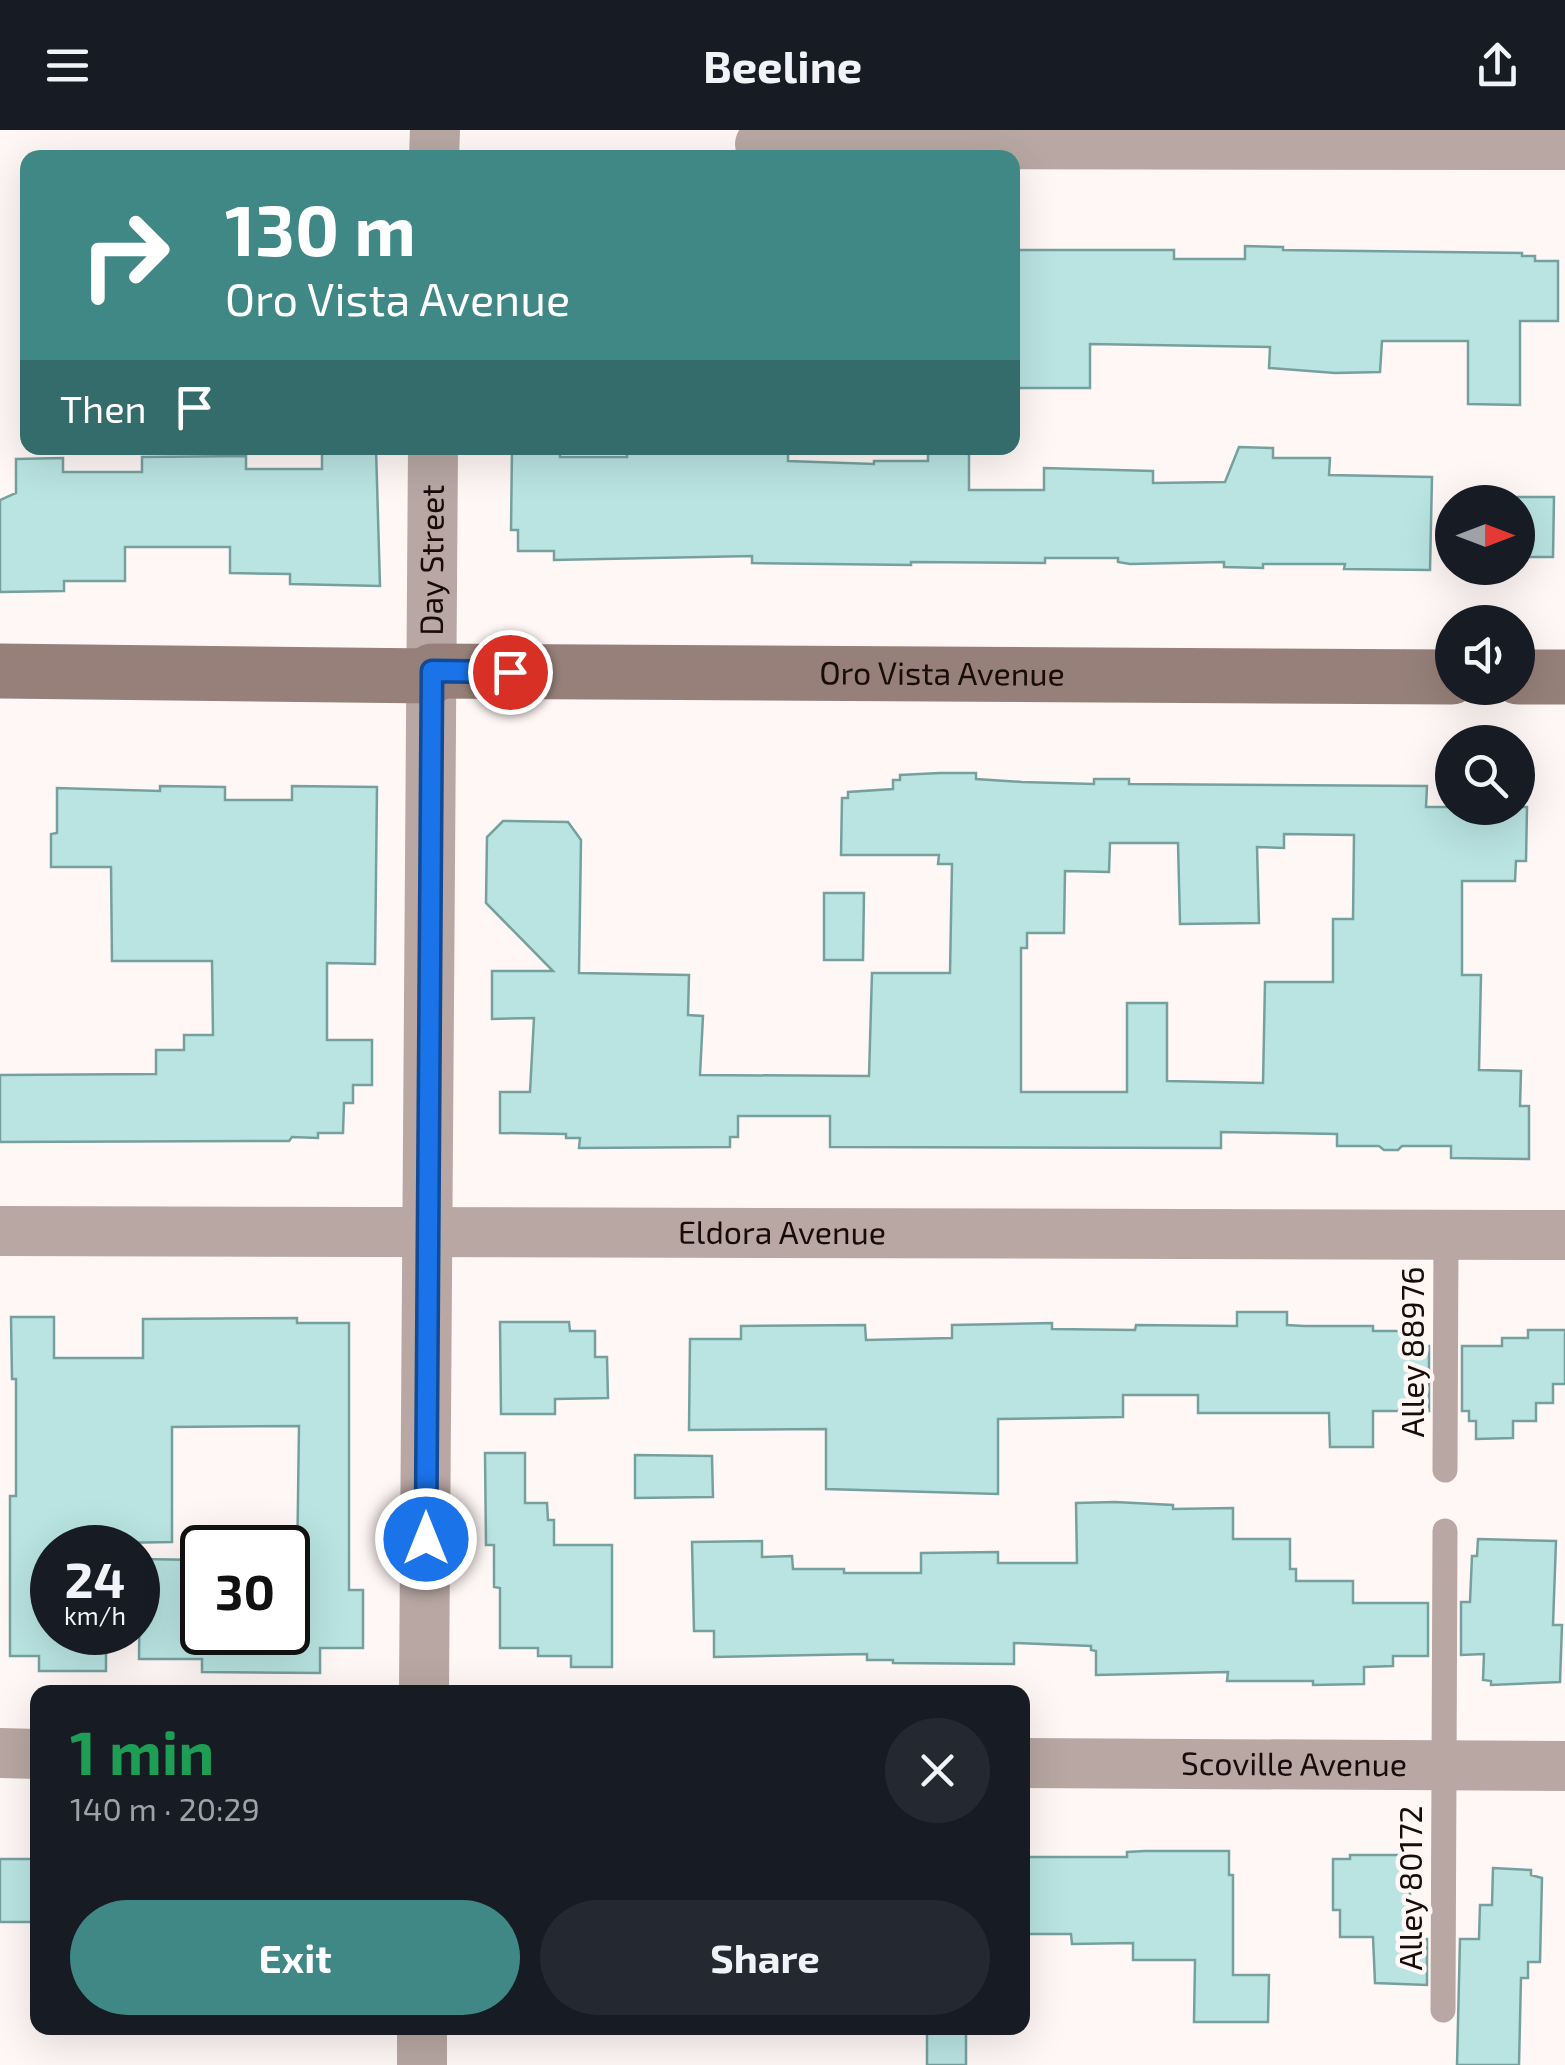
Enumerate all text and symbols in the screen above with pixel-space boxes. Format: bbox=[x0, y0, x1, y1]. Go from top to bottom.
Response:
icon: menu bbox=[40, 38, 95, 93]
text: Beeline bbox=[703, 38, 862, 92]
icon: share bbox=[1470, 38, 1525, 93]
text: 130 m bbox=[225, 186, 416, 270]
icon: right bbox=[60, 190, 190, 320]
text: Oro Vista Avenue bbox=[225, 271, 570, 325]
icon: arrive bbox=[167, 380, 222, 435]
text: Then bbox=[60, 385, 147, 431]
street label: Day Street bbox=[411, 484, 450, 636]
north arrow bbox=[1435, 485, 1535, 585]
map controls bbox=[1435, 485, 1535, 825]
button: sound bbox=[1435, 605, 1535, 705]
pin bbox=[468, 630, 553, 715]
icon: arrive bbox=[483, 645, 538, 700]
street label: Oro Vista Avenue bbox=[819, 652, 1065, 692]
button: search bbox=[1435, 725, 1535, 825]
street label: Eldora Avenue bbox=[678, 1212, 886, 1250]
street label: Alley 88976 bbox=[1392, 1266, 1430, 1438]
position arrow bbox=[374, 1487, 478, 1591]
speed limit sign: 30 bbox=[180, 1525, 310, 1655]
text: 24 bbox=[65, 1548, 125, 1608]
text: km/h bbox=[64, 1600, 126, 1630]
text: 1 min bbox=[70, 1715, 214, 1787]
button: close bbox=[885, 1718, 990, 1823]
street label: Scoville Avenue bbox=[1181, 1743, 1407, 1782]
text: 140 m · 20:29 bbox=[70, 1789, 260, 1827]
street label: Alley 80172 bbox=[1390, 1805, 1428, 1971]
button: Exit bbox=[70, 1900, 520, 2015]
button: Share bbox=[540, 1900, 990, 2015]

